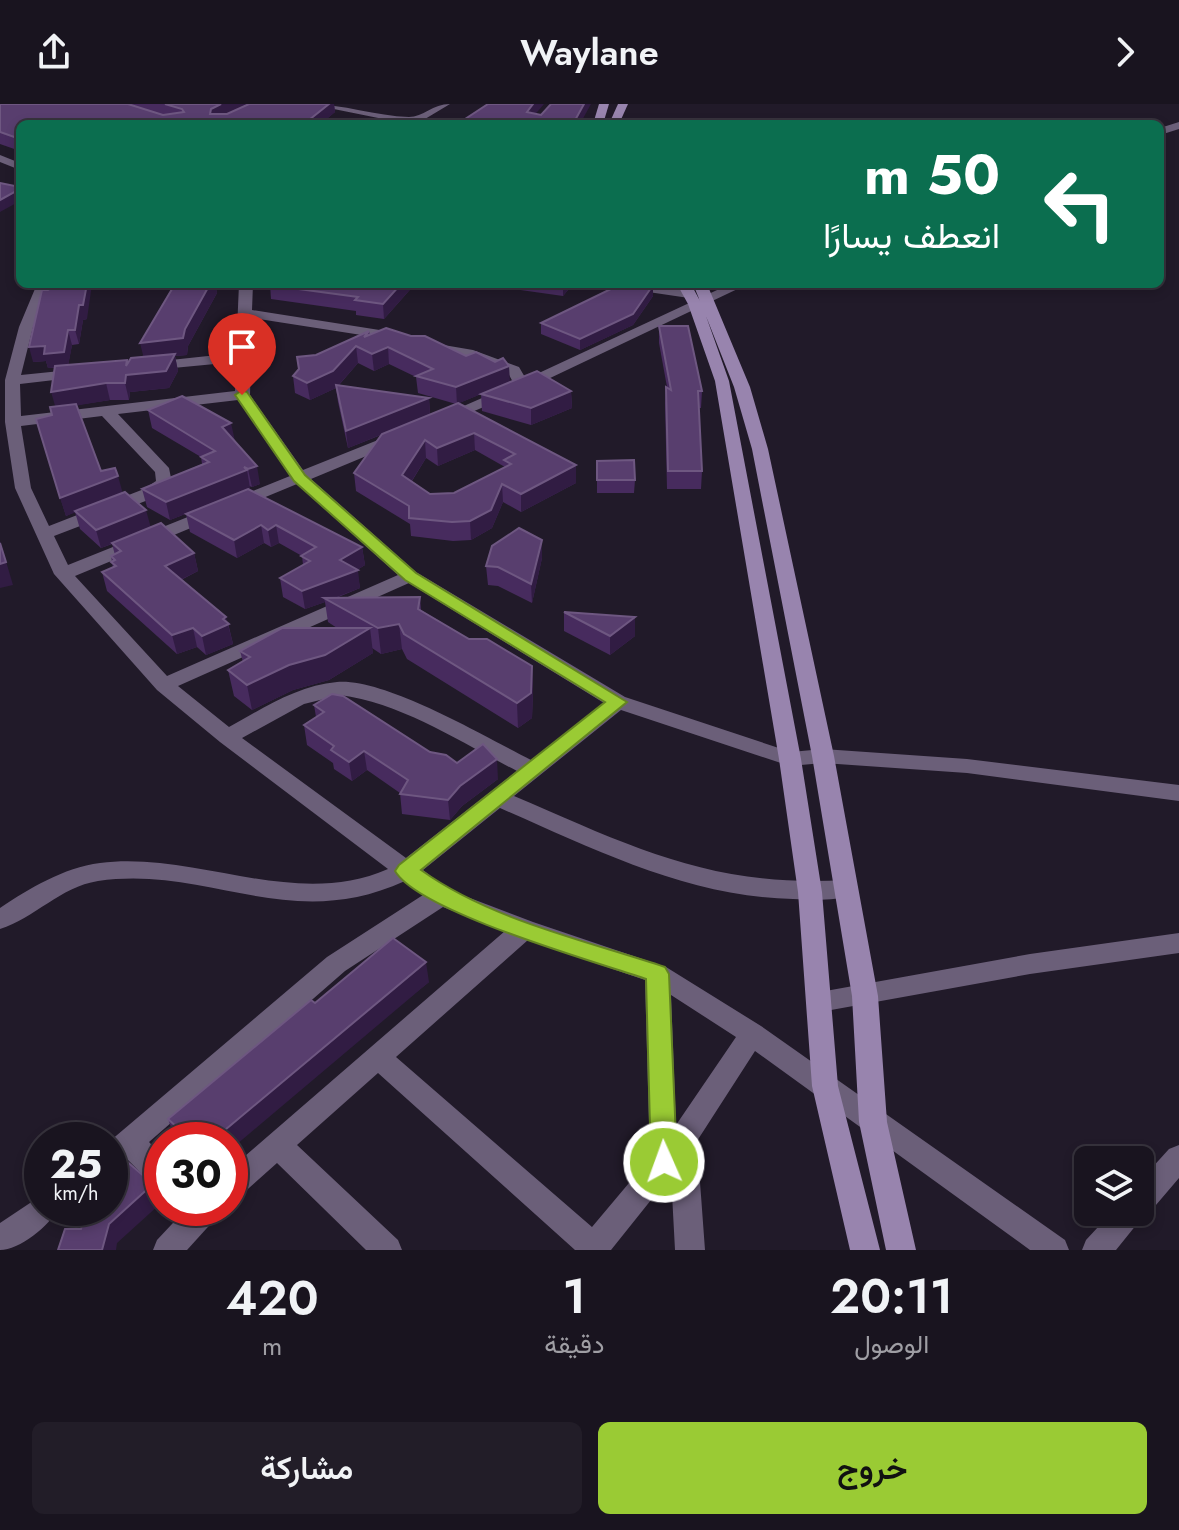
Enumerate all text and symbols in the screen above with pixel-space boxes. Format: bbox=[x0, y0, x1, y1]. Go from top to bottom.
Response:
text: Waylane bbox=[520, 26, 659, 78]
icon: share bbox=[32, 30, 76, 74]
icon: forward bbox=[1103, 30, 1147, 74]
text: 50 m bbox=[864, 134, 1000, 215]
icon: left bbox=[1028, 152, 1132, 256]
text: انعطف يسارًا bbox=[823, 209, 1000, 261]
pin bbox=[208, 313, 276, 395]
icon: arrive bbox=[220, 325, 264, 369]
position arrow bbox=[622, 1120, 706, 1204]
speed limit sign: 30 bbox=[144, 1122, 248, 1226]
text: 25 bbox=[50, 1135, 102, 1193]
map controls bbox=[1074, 1146, 1154, 1226]
button: layers bbox=[1074, 1146, 1154, 1226]
text: km/h bbox=[53, 1179, 99, 1208]
text: 1 bbox=[562, 1262, 586, 1331]
text: 20:11 bbox=[830, 1262, 953, 1331]
text: 420 bbox=[226, 1264, 319, 1333]
text: دقيقة bbox=[544, 1325, 604, 1363]
text: الوصول bbox=[854, 1325, 929, 1363]
text: m bbox=[262, 1327, 282, 1365]
button: مشاركة bbox=[32, 1422, 582, 1514]
button: خروج bbox=[598, 1422, 1147, 1514]

